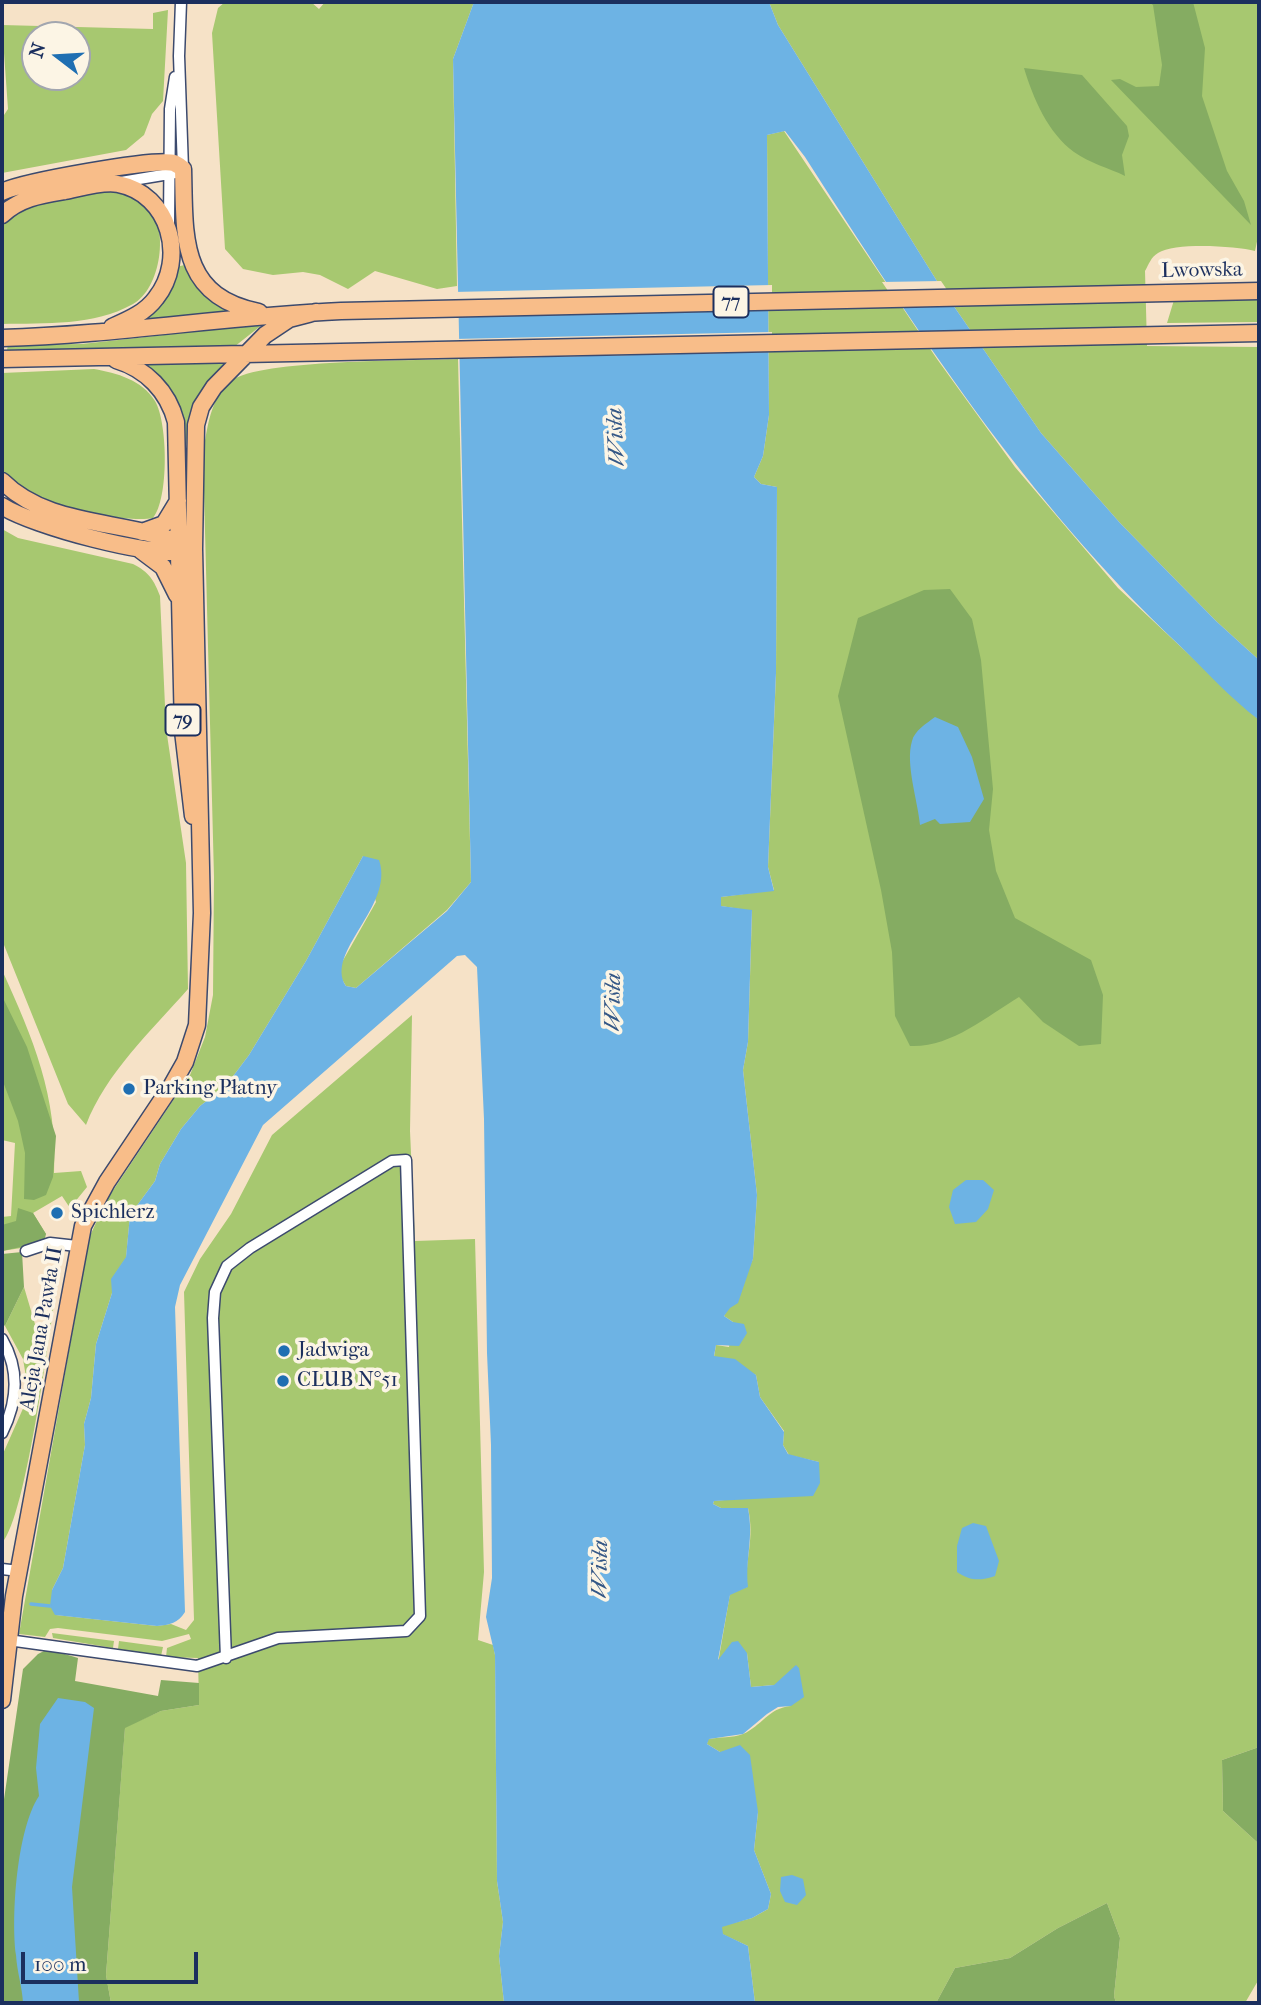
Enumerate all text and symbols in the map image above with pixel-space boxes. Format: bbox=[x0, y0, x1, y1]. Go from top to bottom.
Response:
north arrow bbox=[21, 21, 91, 91]
text: N bbox=[25, 40, 50, 61]
street label: Lwowska bbox=[1161, 258, 1243, 284]
road number: 77 bbox=[714, 286, 748, 318]
water label: Wisła bbox=[602, 407, 632, 467]
road number: 79 bbox=[166, 705, 200, 736]
water label: Wisła bbox=[600, 973, 628, 1031]
place label: Parking Płatny bbox=[143, 1076, 277, 1102]
marker: Parking Płatny bbox=[121, 1081, 137, 1097]
place label: Spichlerz bbox=[71, 1200, 154, 1226]
marker: Spichlerz bbox=[49, 1205, 65, 1221]
street label: Aleja Jana Pawła II bbox=[15, 1245, 69, 1413]
place label: Jadwiga bbox=[298, 1338, 369, 1364]
marker: Jadwiga bbox=[276, 1343, 292, 1359]
place label: CLUB N°51 bbox=[297, 1368, 398, 1394]
marker: CLUB N°51 bbox=[275, 1373, 291, 1389]
water label: Wisła bbox=[587, 1540, 615, 1598]
scale bar bbox=[24, 1938, 201, 1982]
text: 100 m bbox=[34, 1952, 87, 1976]

